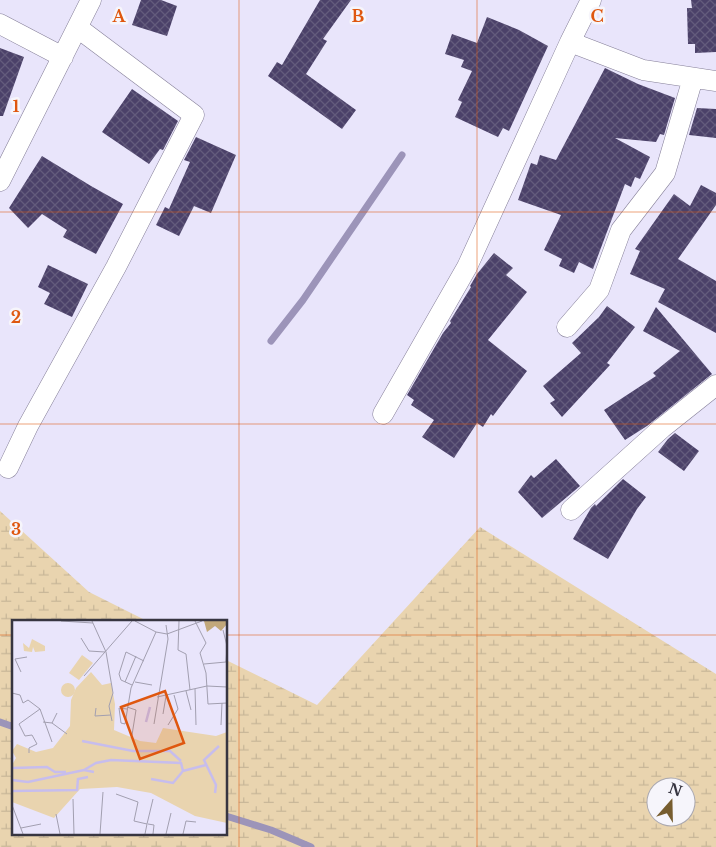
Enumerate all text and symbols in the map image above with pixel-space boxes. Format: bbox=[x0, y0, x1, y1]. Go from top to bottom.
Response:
text: A bbox=[112, 6, 127, 26]
text: B bbox=[352, 6, 365, 26]
text: C bbox=[590, 6, 604, 26]
text: 1 bbox=[13, 96, 20, 116]
text: 2 bbox=[11, 307, 21, 327]
text: 3 bbox=[11, 519, 21, 539]
inset map bbox=[12, 620, 228, 834]
north arrow bbox=[646, 777, 696, 827]
text: N bbox=[666, 779, 685, 800]

